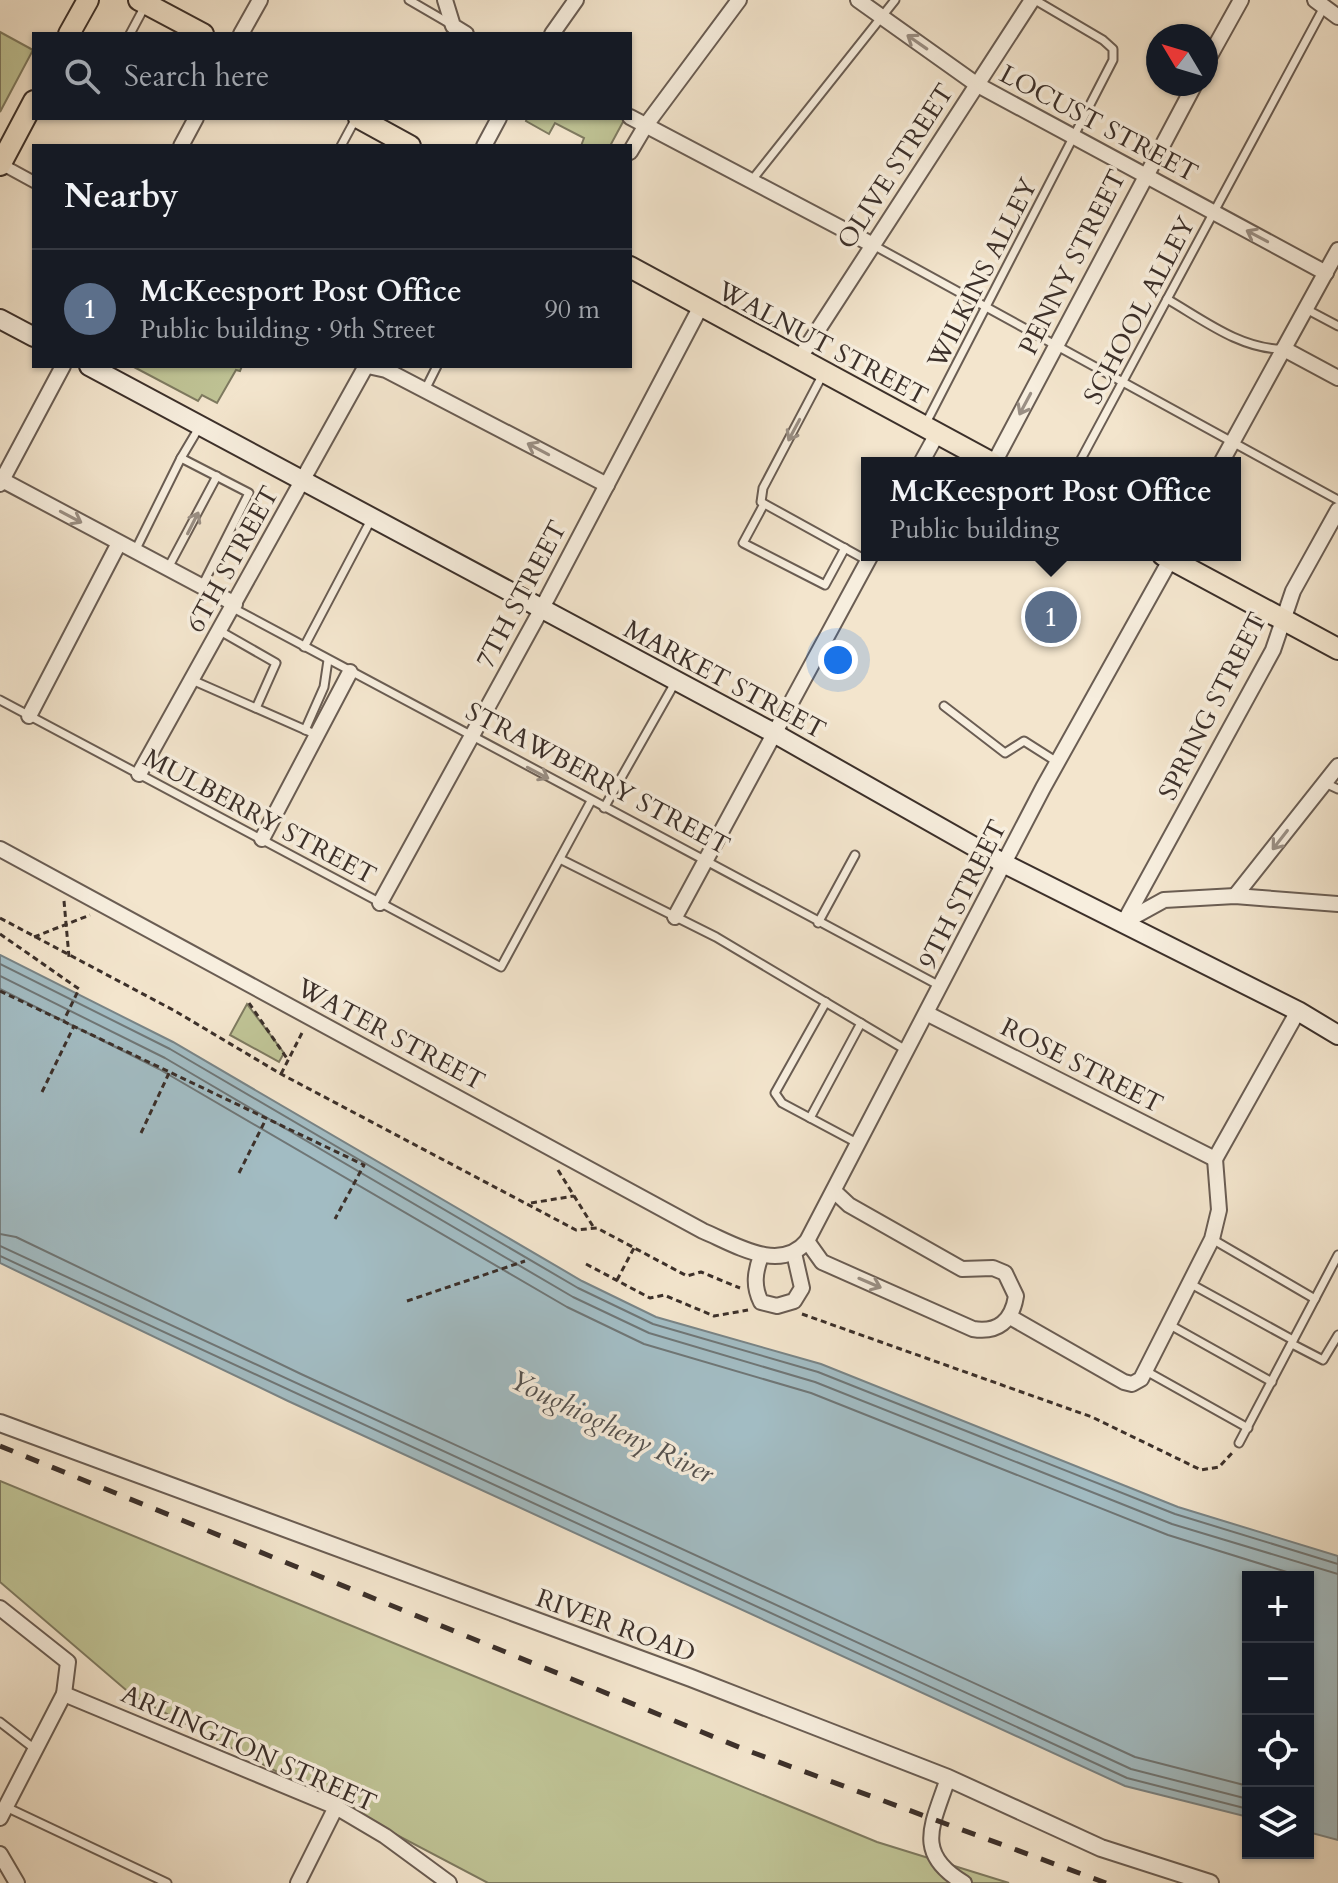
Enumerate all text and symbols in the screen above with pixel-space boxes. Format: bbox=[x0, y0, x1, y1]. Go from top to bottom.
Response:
north arrow bbox=[1146, 24, 1218, 96]
search box bbox=[32, 32, 632, 120]
one-way arrow bbox=[907, 34, 929, 50]
icon: search bbox=[60, 54, 104, 98]
text: Search here bbox=[124, 56, 269, 97]
street label: LOCUST STREET bbox=[994, 56, 1204, 190]
street label: OLIVE STREET bbox=[829, 77, 962, 256]
street label: PENNY STREET bbox=[1011, 164, 1134, 361]
street label: WILKINS ALLEY bbox=[919, 172, 1046, 375]
text: Nearby bbox=[64, 173, 179, 219]
street label: SCHOOL ALLEY bbox=[1075, 210, 1204, 410]
one-way arrow bbox=[1246, 227, 1269, 243]
text: McKeesport Post Office bbox=[140, 271, 462, 312]
street label: WALNUT STREET bbox=[711, 273, 934, 414]
text: 1 bbox=[83, 292, 97, 327]
text: 90 m bbox=[544, 292, 600, 327]
text: Public building · 9th Street bbox=[140, 312, 435, 347]
one-way arrow bbox=[1017, 392, 1033, 416]
one-way arrow bbox=[785, 417, 801, 441]
one-way arrow bbox=[526, 440, 550, 456]
popup bbox=[861, 457, 1241, 561]
text: McKeesport Post Office bbox=[890, 471, 1212, 512]
street label: 6TH STREET bbox=[178, 480, 287, 639]
one-way arrow bbox=[59, 509, 82, 525]
one-way arrow bbox=[186, 511, 202, 535]
text: Public building bbox=[890, 512, 1059, 547]
street label: 7TH STREET bbox=[468, 514, 575, 674]
pin: 1 bbox=[1025, 587, 1077, 647]
street label: SPRING STREET bbox=[1150, 606, 1275, 806]
street label: MARKET STREET bbox=[618, 611, 832, 747]
your location bbox=[818, 640, 858, 680]
street label: STRAWBERRY STREET bbox=[459, 694, 736, 863]
street label: MULBERRY STREET bbox=[137, 740, 382, 893]
one-way arrow bbox=[525, 766, 549, 781]
street label: 9TH STREET bbox=[910, 814, 1015, 975]
one-way arrow bbox=[1271, 829, 1289, 850]
street label: WATER STREET bbox=[290, 970, 491, 1099]
street label: ROSE STREET bbox=[995, 1009, 1169, 1121]
one-way arrow bbox=[857, 1276, 881, 1291]
water label: Youghiogheny River bbox=[503, 1361, 721, 1493]
map controls bbox=[1242, 1571, 1314, 1859]
button: + bbox=[1242, 1571, 1314, 1643]
street label: RIVER ROAD bbox=[531, 1580, 700, 1670]
button: − bbox=[1242, 1643, 1314, 1715]
street label: ARLINGTON STREET bbox=[116, 1676, 382, 1821]
button: locate bbox=[1242, 1715, 1314, 1787]
button: layers bbox=[1242, 1787, 1314, 1859]

